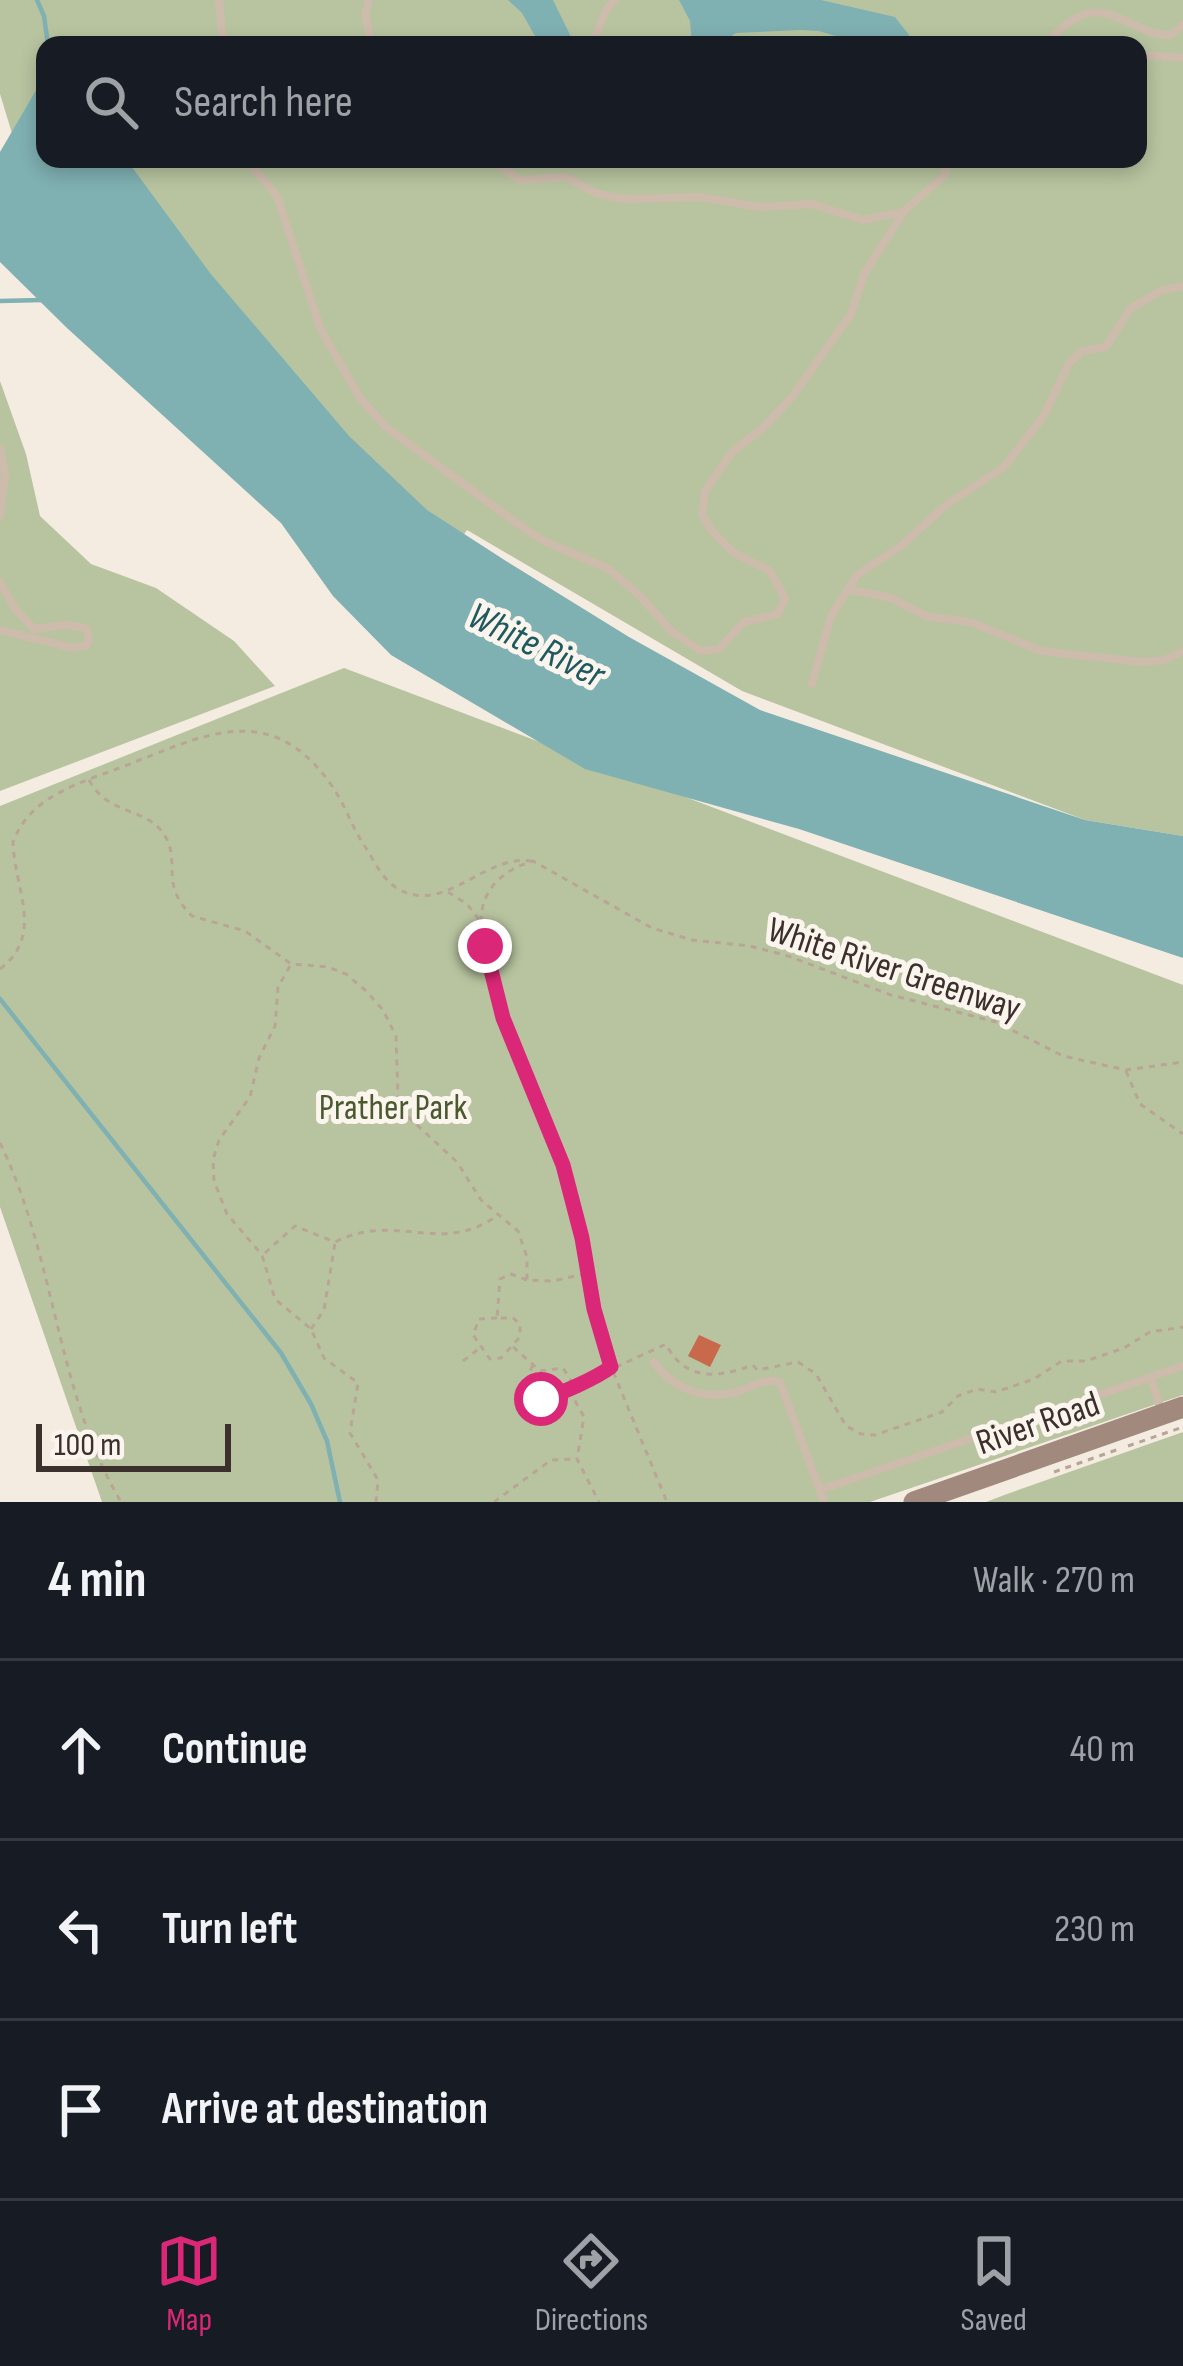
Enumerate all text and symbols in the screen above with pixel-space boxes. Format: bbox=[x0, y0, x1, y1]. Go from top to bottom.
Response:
search box bbox=[36, 36, 1147, 168]
icon: search bbox=[78, 69, 144, 135]
text: Search here bbox=[174, 75, 353, 130]
water label: White River bbox=[460, 593, 614, 700]
street label: White River Greenway bbox=[762, 909, 1026, 1031]
route end bbox=[458, 919, 512, 973]
park label: Prather Park bbox=[319, 1087, 467, 1130]
route start bbox=[514, 1372, 568, 1426]
street label: River Road bbox=[971, 1383, 1105, 1465]
scale bar bbox=[36, 1418, 231, 1471]
text: 100 m bbox=[54, 1425, 121, 1465]
text: 4 min bbox=[48, 1550, 147, 1611]
text: Walk · 270 m bbox=[973, 1557, 1135, 1604]
icon: ahead bbox=[48, 1717, 114, 1783]
text: Continue bbox=[162, 1722, 308, 1777]
text: 40 m bbox=[1070, 1726, 1135, 1773]
icon: left bbox=[48, 1897, 114, 1963]
text: Turn left bbox=[162, 1902, 297, 1957]
text: 230 m bbox=[1054, 1906, 1135, 1953]
icon: arrive bbox=[48, 2077, 114, 2143]
text: Arrive at destination bbox=[162, 2082, 488, 2137]
tab: Map bbox=[156, 2228, 222, 2340]
tab: Directions bbox=[535, 2228, 648, 2340]
tab: Saved bbox=[961, 2228, 1027, 2340]

